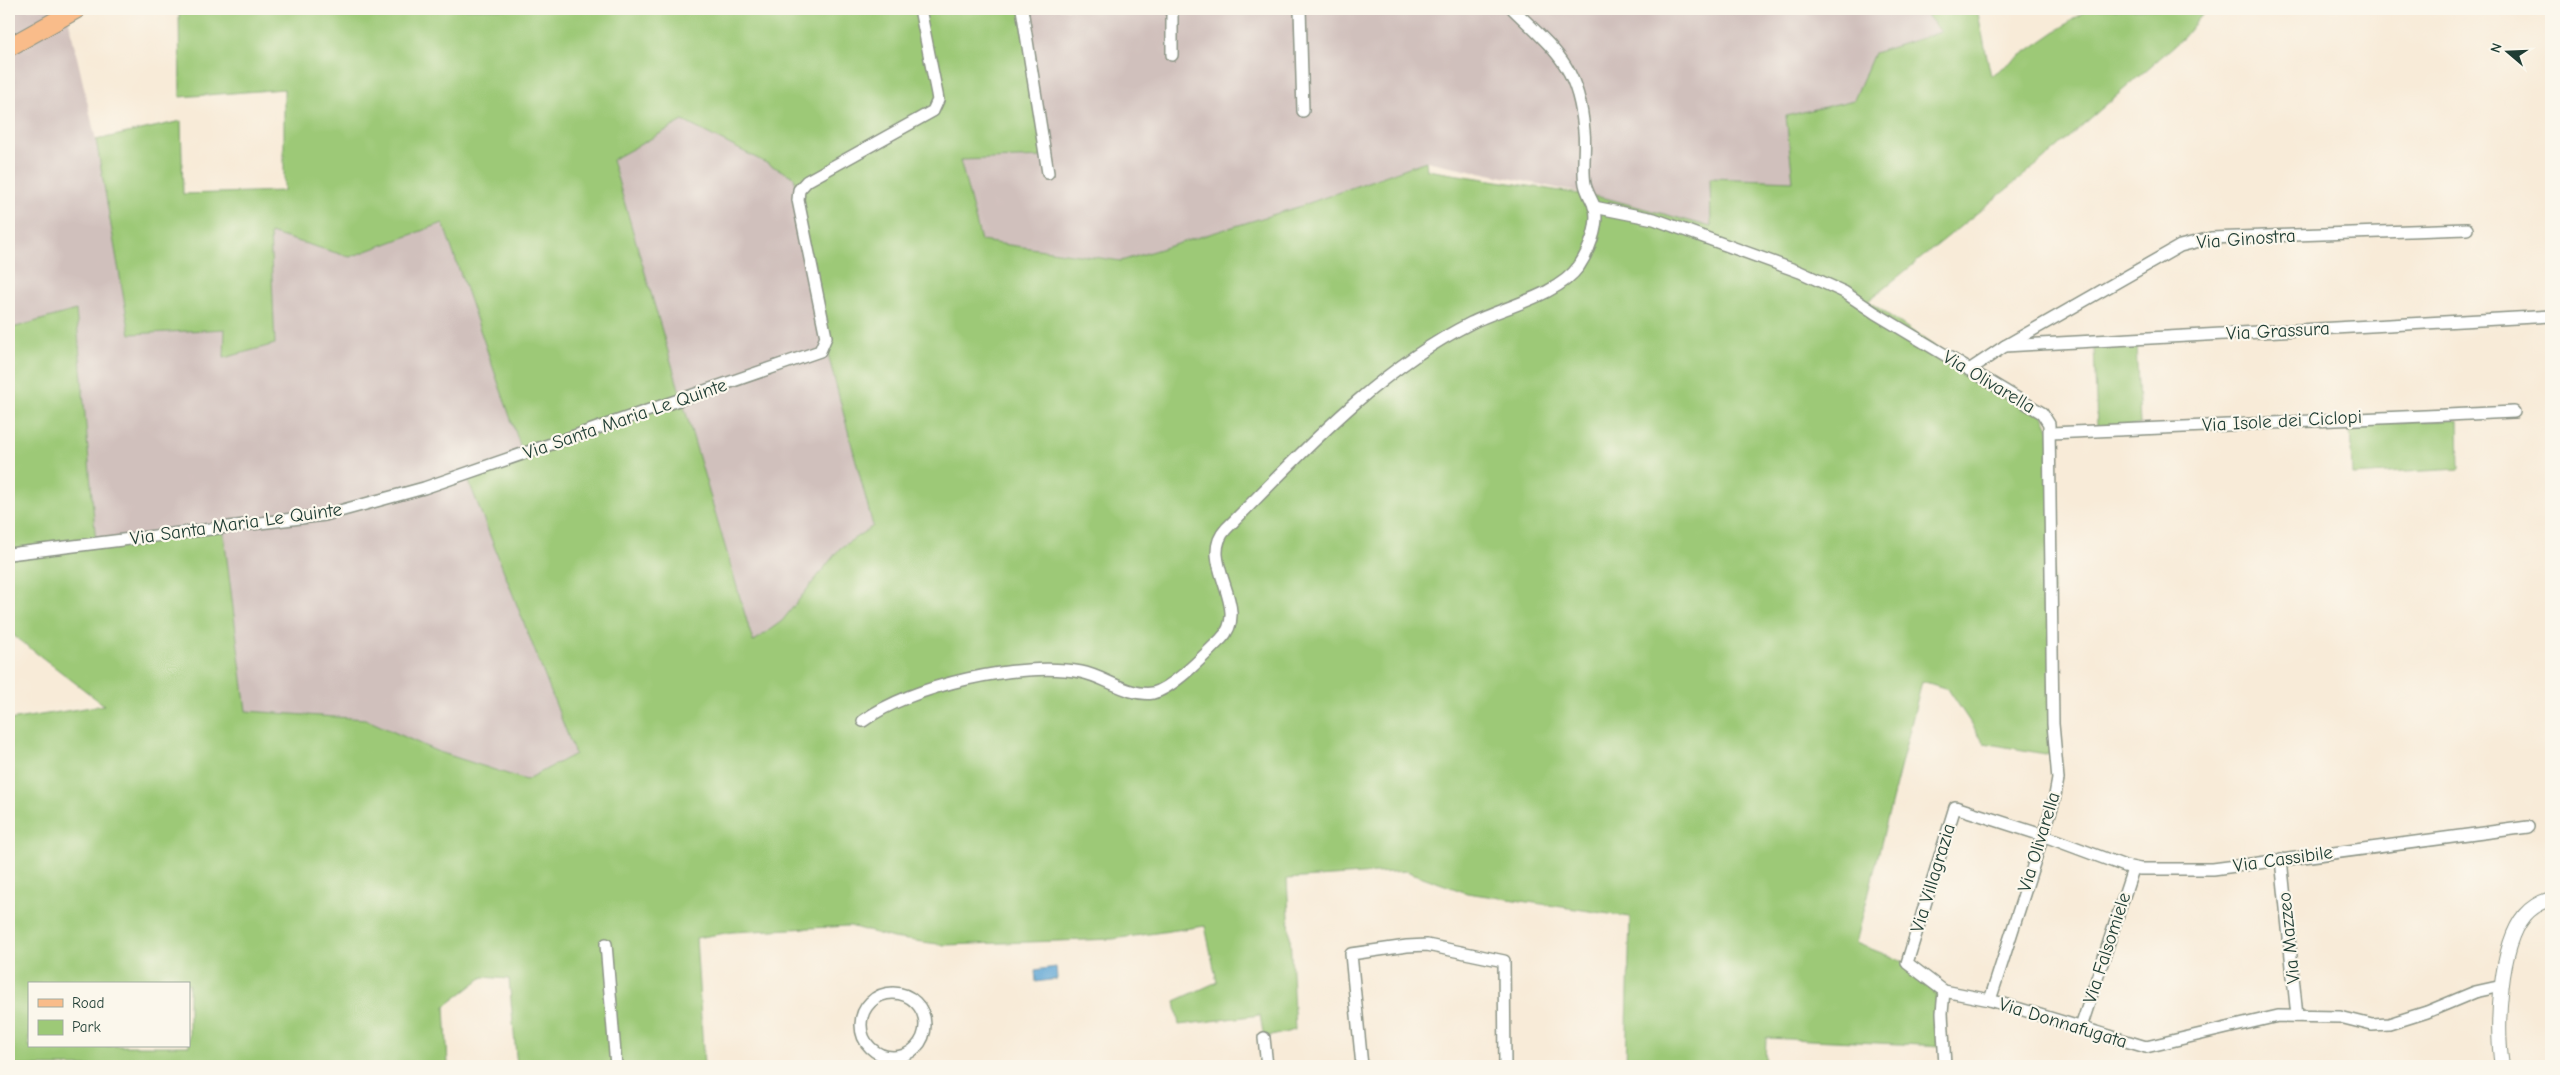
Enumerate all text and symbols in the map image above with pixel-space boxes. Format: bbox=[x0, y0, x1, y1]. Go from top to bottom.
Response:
north arrow bbox=[2482, 28, 2532, 78]
text: N bbox=[2487, 41, 2506, 55]
street label: Via Ginostra bbox=[2196, 225, 2296, 253]
street label: Via Grassura bbox=[2226, 317, 2330, 345]
street label: Via Olivarella bbox=[1939, 346, 2039, 418]
street label: Via Santa Maria Le Quinte bbox=[520, 374, 730, 464]
street label: Via Isole dei Ciclopi bbox=[2202, 406, 2362, 436]
street label: Via Santa Maria Le Quinte bbox=[129, 498, 343, 550]
street label: Via Olivarella bbox=[2013, 789, 2065, 895]
street label: Via Villagrazia bbox=[1906, 821, 1960, 935]
street label: Via Cassibile bbox=[2232, 841, 2334, 877]
street label: Via Falsomiele bbox=[2079, 890, 2135, 1006]
street label: Via Mazzeo bbox=[2273, 891, 2305, 985]
legend bbox=[28, 982, 190, 1048]
street label: Via Donnafugata bbox=[1996, 993, 2130, 1053]
text: Road bbox=[72, 994, 104, 1012]
text: Park bbox=[72, 1018, 101, 1036]

